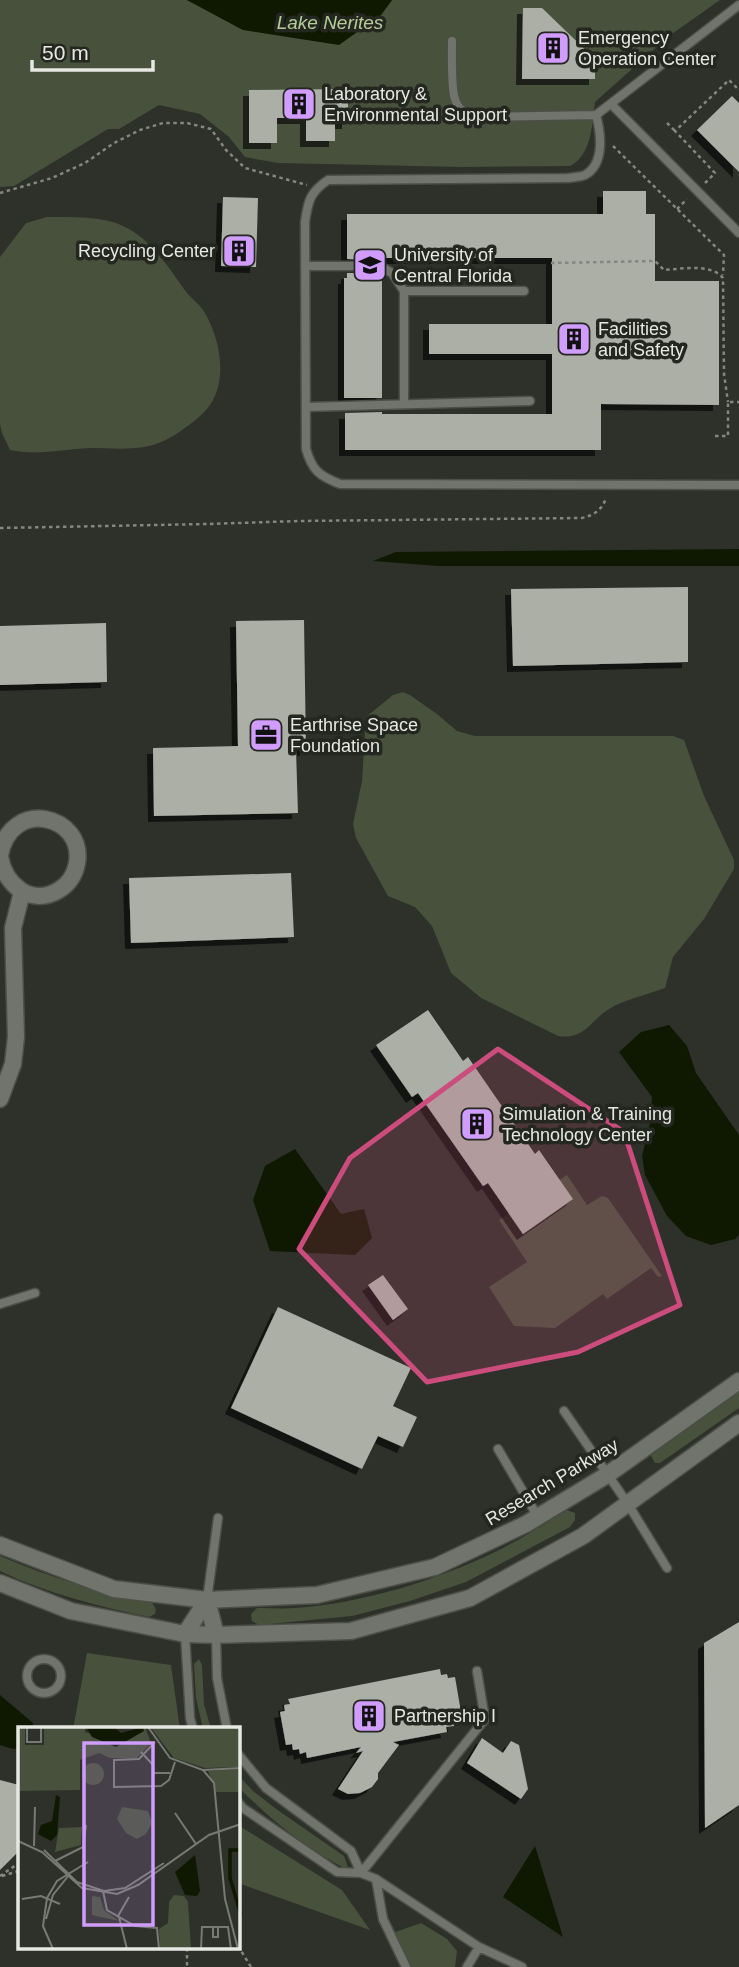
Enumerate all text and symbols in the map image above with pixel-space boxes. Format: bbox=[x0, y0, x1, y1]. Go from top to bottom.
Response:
water label: Lake Nerites bbox=[277, 12, 384, 33]
scale bar bbox=[32, 28, 152, 72]
place label: Emergency Operation Center bbox=[578, 28, 716, 69]
building icon: Emergency Operation Center bbox=[534, 29, 572, 67]
text: 50 m bbox=[42, 41, 89, 64]
place label: Laboratory & Environmental Support bbox=[324, 84, 507, 125]
building icon: Laboratory & Environmental Support bbox=[280, 85, 318, 123]
building icon: Recycling Center bbox=[220, 232, 258, 270]
place label: Recycling Center bbox=[78, 241, 215, 261]
place label: University of Central Florida bbox=[394, 245, 513, 286]
school or university icon: University of Central Florida bbox=[351, 246, 389, 284]
place label: Facilities and Safety bbox=[598, 319, 684, 360]
building icon: Facilities and Safety bbox=[555, 320, 593, 358]
place label: Earthrise Space Foundation bbox=[290, 715, 418, 756]
office icon: Earthrise Space Foundation bbox=[247, 716, 285, 754]
place label: Simulation & Training Technology Center bbox=[502, 1104, 672, 1145]
building icon: Simulation & Training Technology Center bbox=[458, 1105, 496, 1143]
street label: Research Parkway bbox=[482, 1435, 622, 1529]
building icon: Partnership I bbox=[350, 1697, 388, 1735]
place label: Partnership I bbox=[394, 1706, 496, 1726]
inset map bbox=[18, 1727, 240, 1950]

